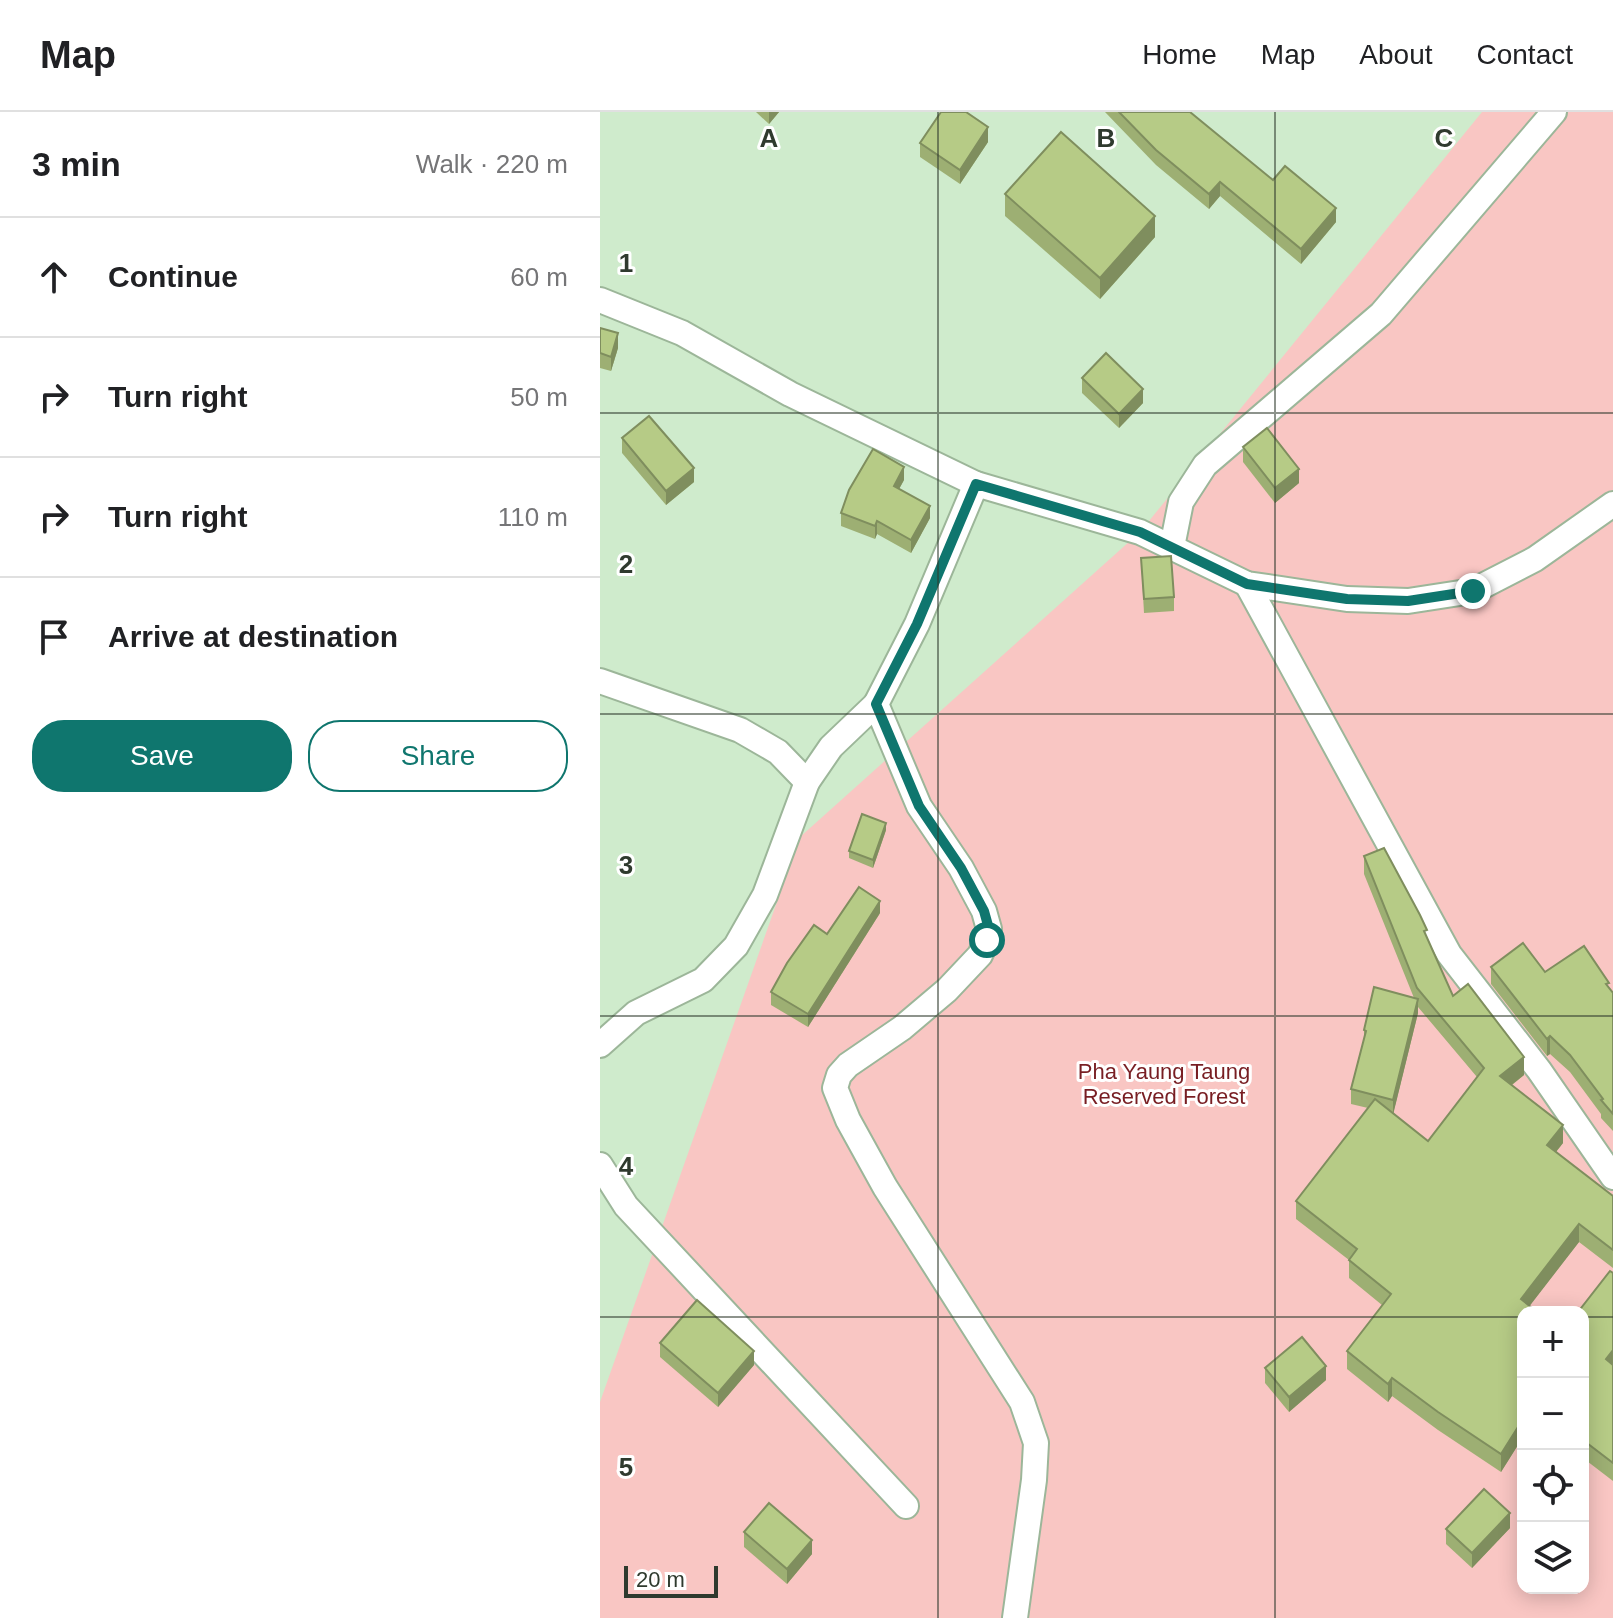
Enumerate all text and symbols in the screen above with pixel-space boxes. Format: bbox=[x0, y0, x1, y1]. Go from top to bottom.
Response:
text: Map bbox=[40, 34, 116, 76]
text: Home bbox=[1142, 39, 1217, 70]
text: Map bbox=[1261, 39, 1315, 70]
text: About bbox=[1359, 39, 1433, 70]
text: Contact bbox=[1477, 39, 1573, 70]
text: A bbox=[760, 123, 779, 153]
text: B bbox=[1097, 123, 1115, 153]
text: C bbox=[1435, 123, 1454, 153]
text: 3 min bbox=[32, 145, 121, 183]
text: Walk · 220 m bbox=[416, 149, 568, 179]
text: 1 bbox=[619, 248, 633, 278]
icon: ahead bbox=[32, 255, 76, 299]
text: Continue bbox=[108, 260, 238, 293]
text: 60 m bbox=[510, 262, 568, 292]
icon: right bbox=[32, 375, 76, 419]
text: Turn right bbox=[108, 380, 247, 413]
text: 50 m bbox=[510, 382, 568, 412]
icon: right bbox=[32, 495, 76, 539]
text: Turn right bbox=[108, 500, 247, 533]
text: 110 m bbox=[498, 502, 568, 532]
text: 2 bbox=[619, 549, 633, 579]
route end bbox=[1455, 573, 1491, 609]
icon: arrive bbox=[32, 615, 76, 659]
text: Arrive at destination bbox=[108, 620, 398, 653]
button: Save bbox=[32, 720, 292, 792]
button: Share bbox=[308, 720, 568, 792]
text: 3 bbox=[619, 850, 633, 880]
route start bbox=[969, 922, 1005, 958]
park label: Pha Yaung Taung Reserved Forest bbox=[1078, 1059, 1250, 1109]
text: 4 bbox=[619, 1151, 634, 1181]
map controls bbox=[1517, 1306, 1589, 1594]
button: + bbox=[1517, 1306, 1589, 1378]
button: − bbox=[1517, 1378, 1589, 1450]
button: locate bbox=[1517, 1450, 1589, 1522]
text: 5 bbox=[619, 1452, 633, 1482]
button: layers bbox=[1517, 1522, 1589, 1594]
scale bar bbox=[624, 1562, 718, 1598]
text: 20 m bbox=[636, 1567, 685, 1592]

